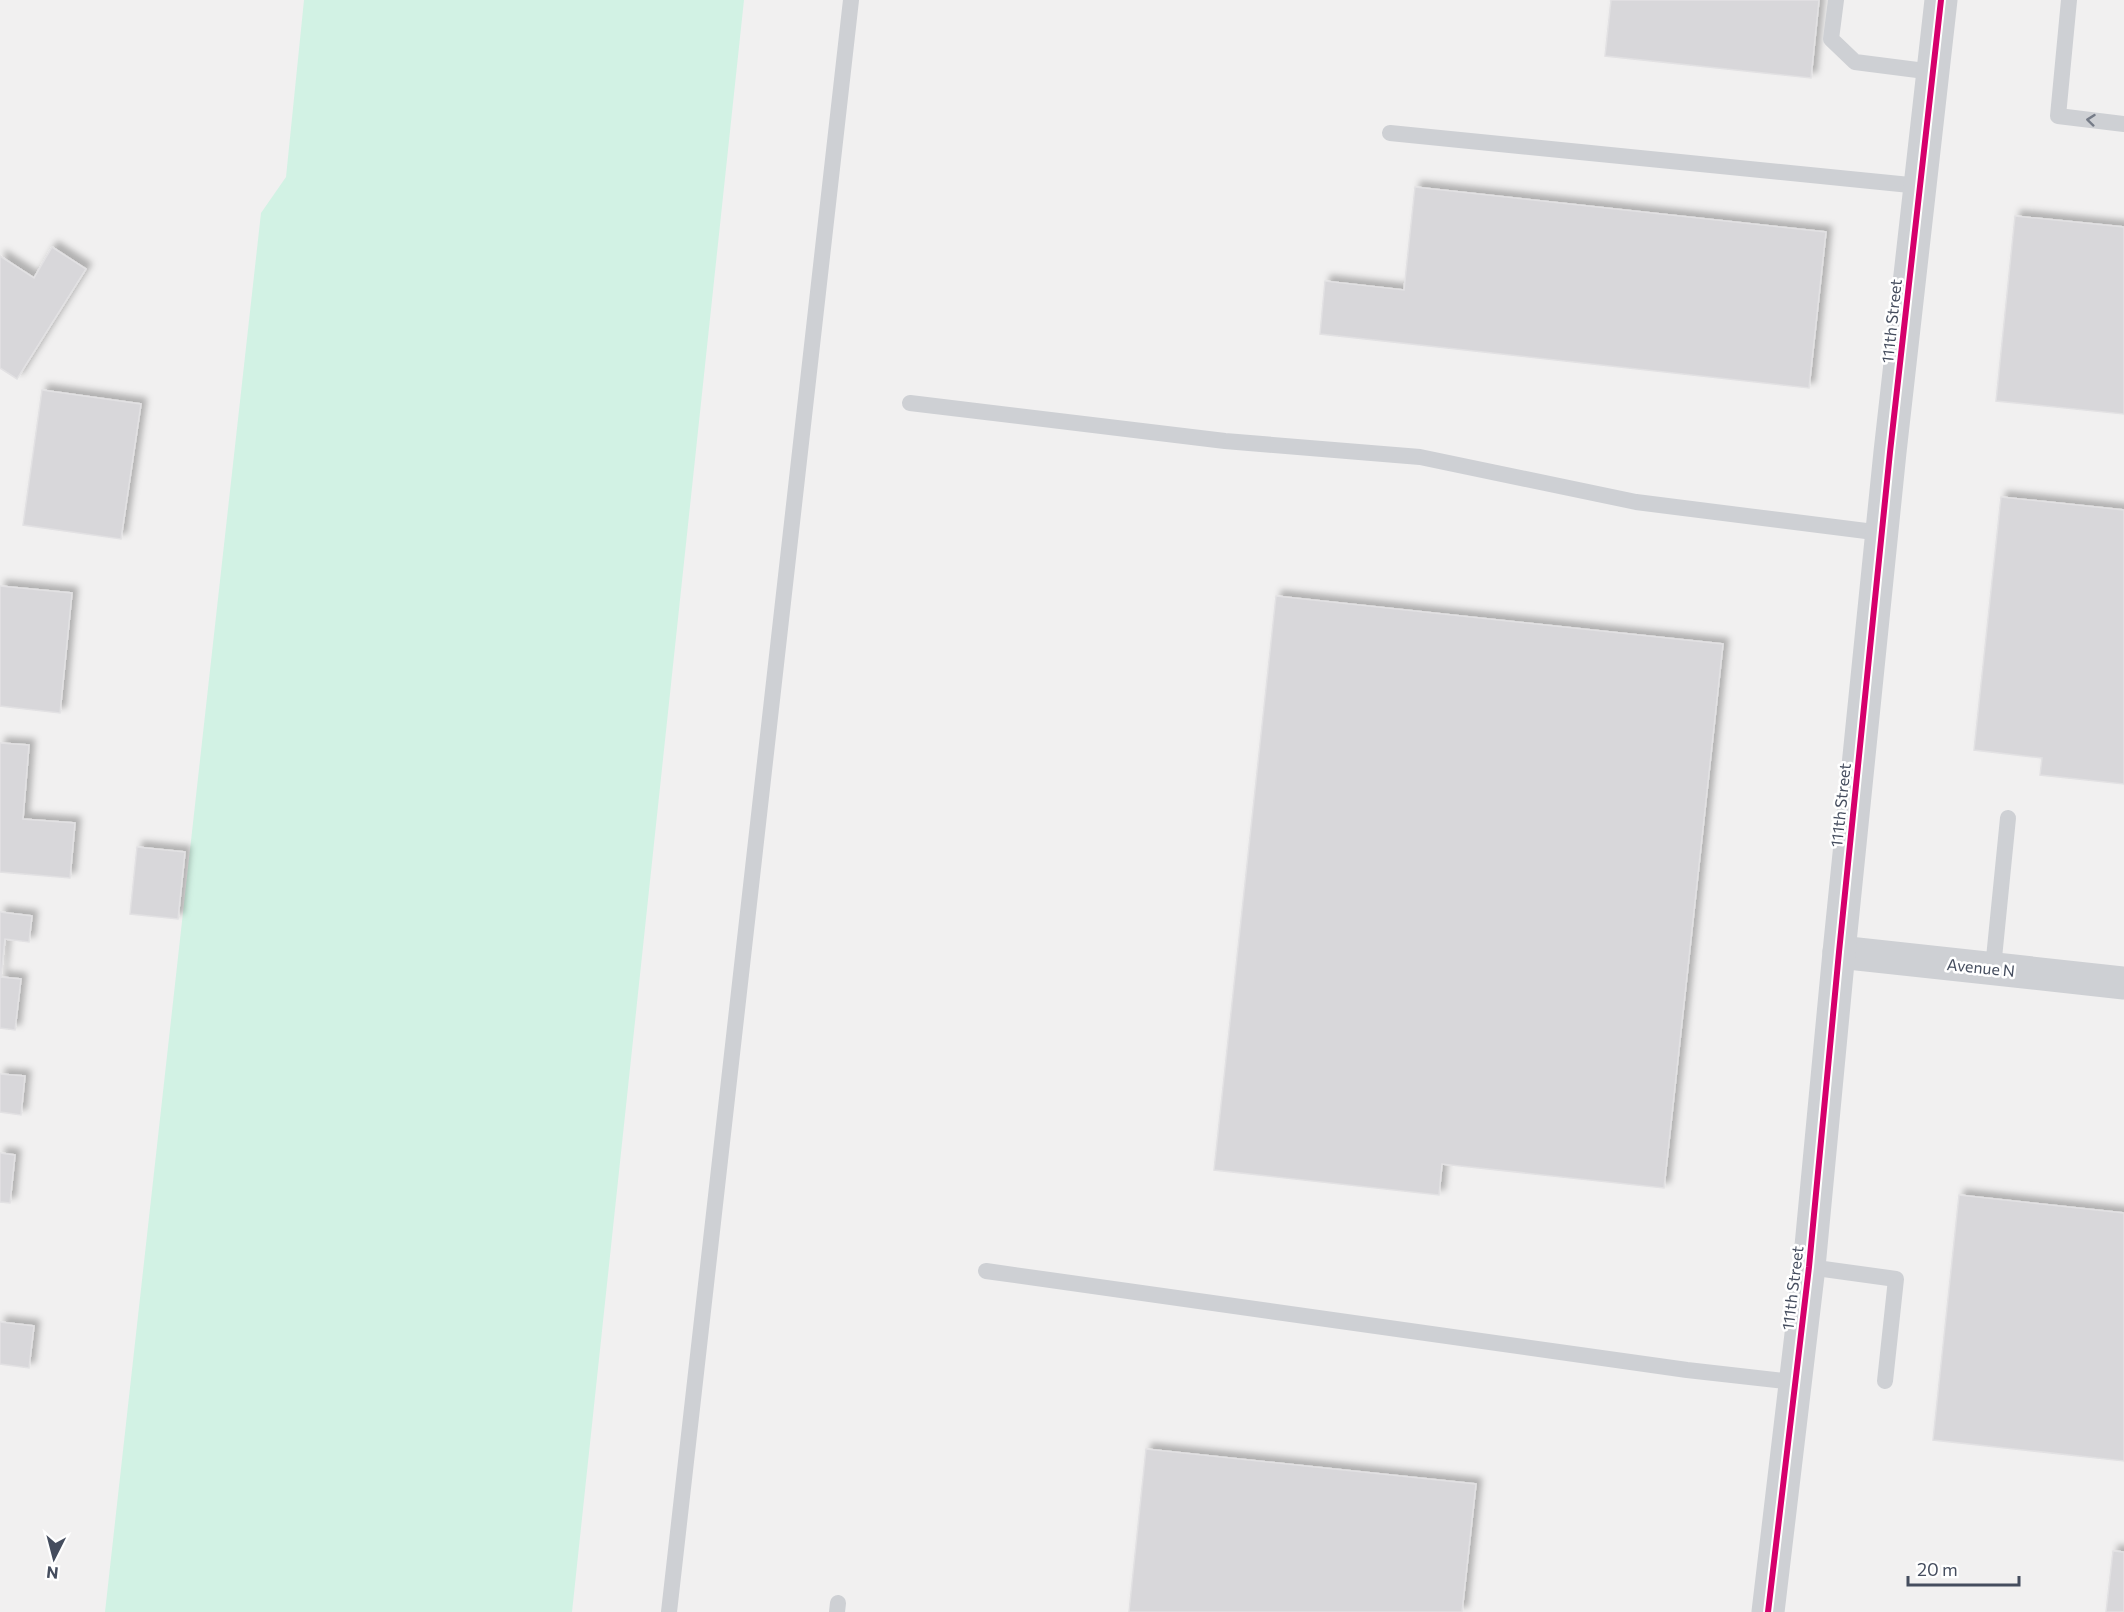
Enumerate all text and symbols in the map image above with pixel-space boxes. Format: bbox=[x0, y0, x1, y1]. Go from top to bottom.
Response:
one-way arrow bbox=[2086, 114, 2095, 127]
street label: 111th Street bbox=[1877, 278, 1905, 364]
street label: 111th Street bbox=[1826, 762, 1854, 848]
street label: Avenue N bbox=[1946, 954, 2016, 980]
street label: 111th Street bbox=[1777, 1244, 1807, 1331]
north arrow bbox=[24, 1528, 84, 1588]
scale bar bbox=[1908, 1549, 2019, 1587]
text: 20 m bbox=[1917, 1558, 1958, 1580]
text: N bbox=[45, 1563, 59, 1583]

